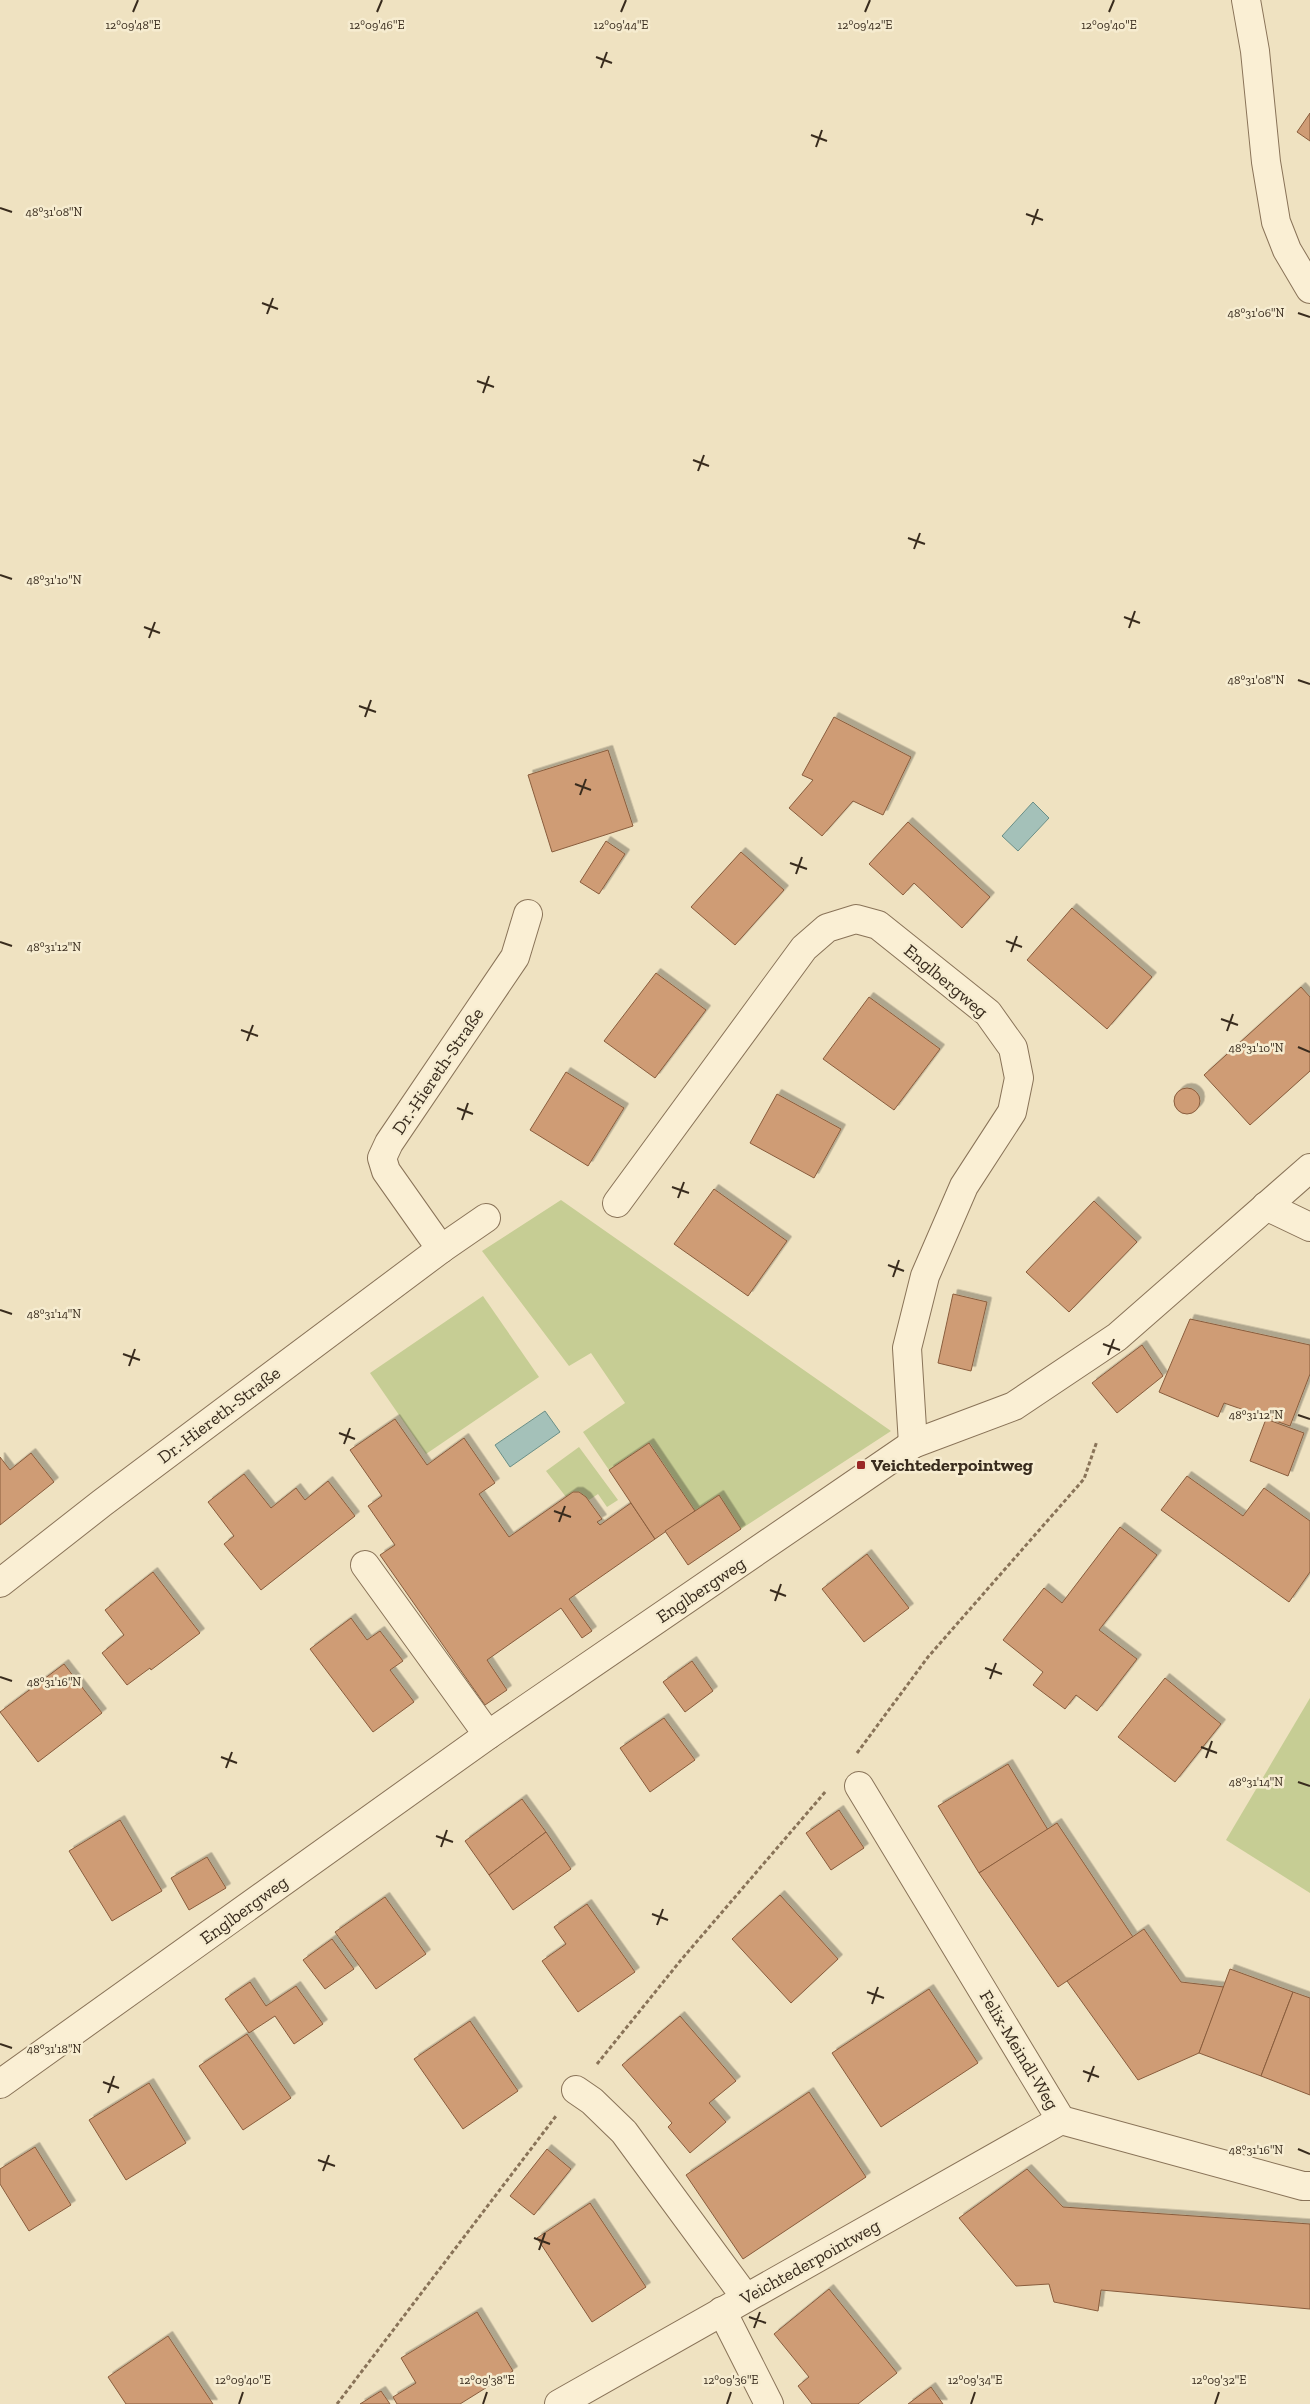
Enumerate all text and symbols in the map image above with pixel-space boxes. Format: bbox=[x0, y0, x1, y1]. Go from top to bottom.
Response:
text: 12°09'48"E bbox=[105, 18, 161, 32]
text: 12°09'46"E bbox=[349, 18, 405, 32]
text: 12°09'44"E bbox=[594, 18, 648, 32]
text: 12°09'42"E bbox=[838, 18, 892, 32]
text: 12°09'40"E bbox=[1081, 18, 1137, 32]
text: 48°31'08"N bbox=[26, 205, 83, 219]
text: 48°31'06"N bbox=[1228, 306, 1285, 320]
text: 48°31'10"N bbox=[26, 573, 82, 587]
text: 48°31'08"N bbox=[1228, 673, 1285, 687]
street label: Englbergweg bbox=[899, 939, 993, 1023]
text: 48°31'12"N bbox=[27, 940, 81, 954]
street label: Dr.-Hiereth-Straße bbox=[388, 1004, 488, 1138]
text: 48°31'10"N bbox=[1228, 1041, 1284, 1055]
text: 48°31'14"N bbox=[27, 1307, 81, 1321]
street label: Dr.-Hiereth-Straße bbox=[153, 1362, 285, 1468]
text: 48°31'12"N bbox=[1229, 1408, 1283, 1422]
place label: Veichtederpointweg bbox=[871, 1454, 1033, 1476]
marker: Veichtederpointweg bbox=[855, 1459, 867, 1471]
street label: Englbergweg bbox=[652, 1552, 750, 1628]
text: 48°31'16"N bbox=[27, 1675, 81, 1689]
text: 48°31'14"N bbox=[1229, 1775, 1283, 1789]
street label: Englbergweg bbox=[196, 1871, 292, 1949]
street label: Felix-Meindl-Weg bbox=[975, 1986, 1063, 2114]
text: 48°31'18"N bbox=[27, 2042, 81, 2056]
text: 48°31'16"N bbox=[1229, 2143, 1283, 2157]
street label: Veichtederpointweg bbox=[735, 2214, 884, 2310]
text: 12°09'40"E bbox=[215, 2373, 271, 2387]
text: 12°09'38"E bbox=[460, 2373, 514, 2387]
text: 12°09'36"E bbox=[704, 2373, 758, 2387]
text: 12°09'34"E bbox=[948, 2373, 1002, 2387]
text: 12°09'32"E bbox=[1192, 2373, 1246, 2387]

